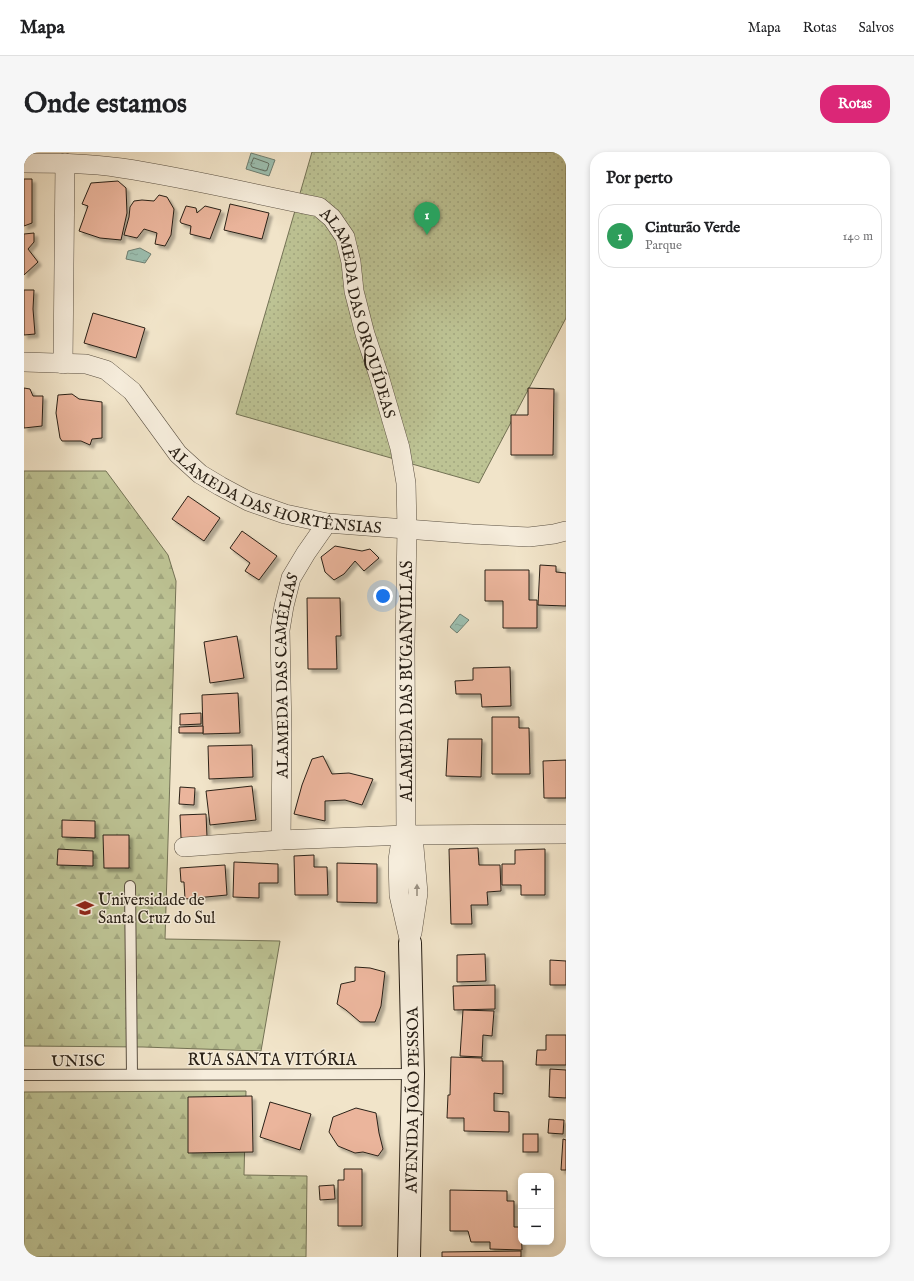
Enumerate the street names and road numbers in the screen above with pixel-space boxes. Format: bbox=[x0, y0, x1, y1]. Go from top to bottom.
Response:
street label: ALAMEDA DAS ORQUÍDEAS bbox=[314, 203, 399, 421]
street label: ALAMEDA DAS HORTÊNSIAS bbox=[163, 442, 382, 539]
street label: ALAMEDA DAS BUGANVILLAS bbox=[398, 560, 418, 803]
street label: ALAMEDA DAS CAMÉLIAS bbox=[271, 570, 304, 779]
street label: AVENIDA JOÃO PESSOA bbox=[402, 1005, 425, 1194]
street label: RUA SANTA VITÓRIA bbox=[188, 1049, 358, 1071]
street label: UNISC bbox=[51, 1052, 105, 1072]

